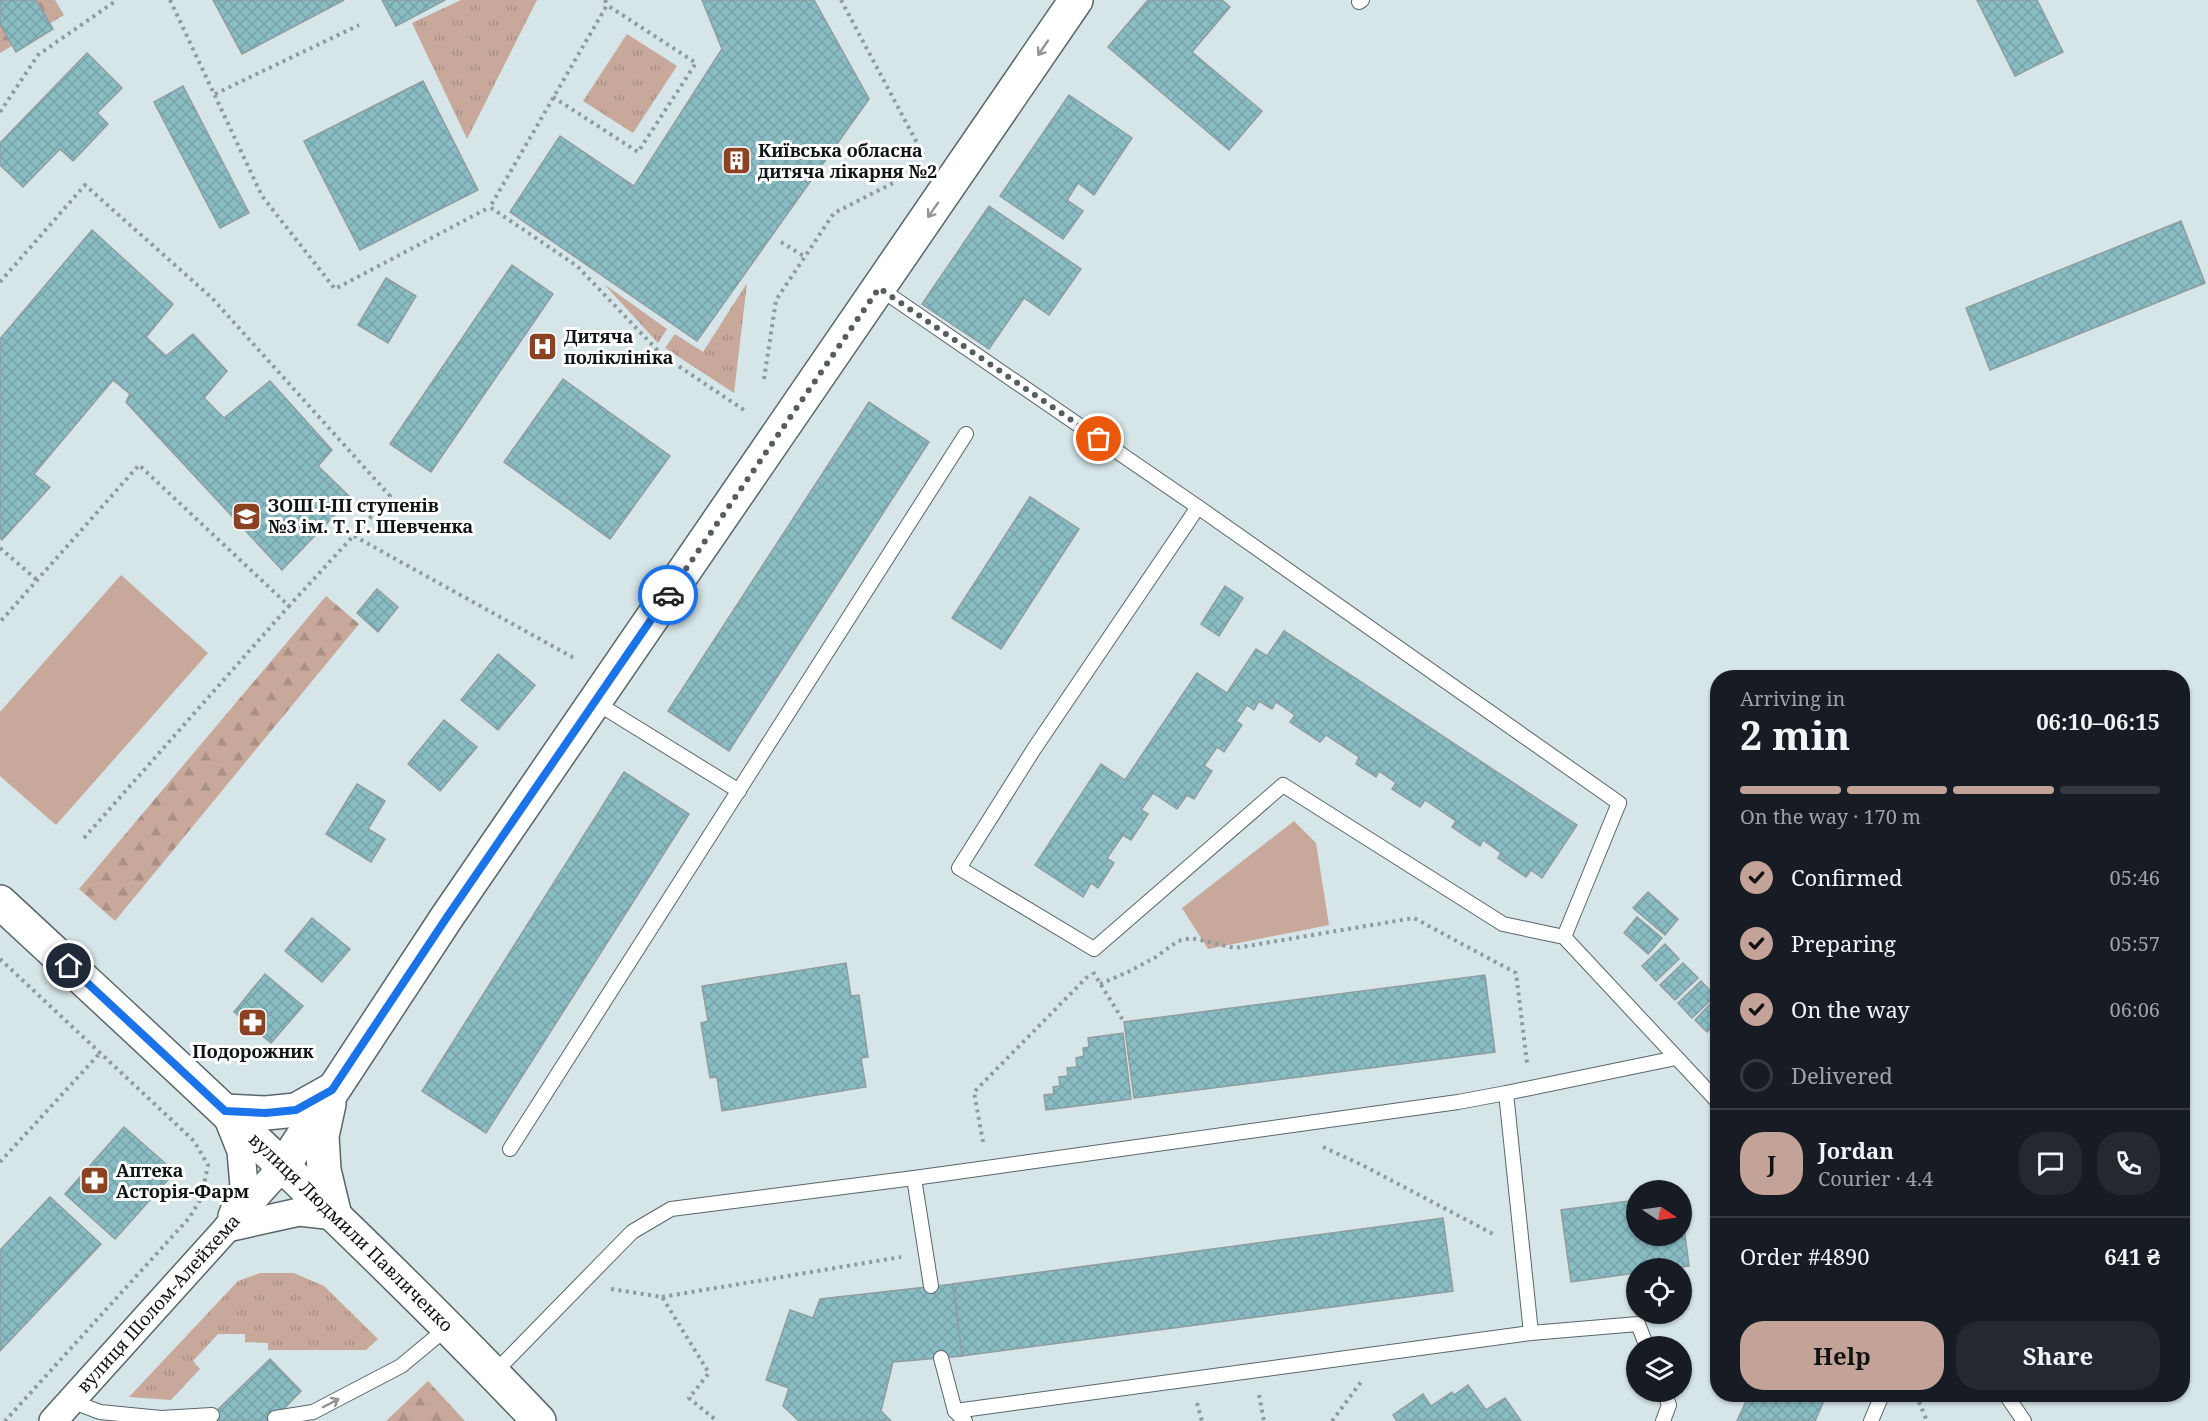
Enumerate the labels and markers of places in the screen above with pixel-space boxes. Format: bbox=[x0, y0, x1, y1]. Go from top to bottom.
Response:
place label: Київська обласна дитяча лікарня №2 bbox=[758, 138, 937, 183]
building icon: Київська обласна дитяча лікарня №2 bbox=[721, 145, 753, 177]
place label: Дитяча поліклініка bbox=[564, 324, 674, 369]
hospital icon: Дитяча поліклініка bbox=[527, 331, 559, 363]
pin bbox=[1073, 413, 1124, 464]
place label: ЗОШ І-ІІІ ступенів №3 ім. Т. Г. Шевченка bbox=[268, 493, 474, 538]
school or university icon: ЗОШ І-ІІІ ступенів №3 ім. Т. Г. Шевченка bbox=[231, 500, 263, 532]
pin bbox=[43, 940, 94, 991]
pharmacy icon: Подорожник bbox=[237, 1007, 269, 1039]
place label: Подорожник bbox=[192, 1039, 315, 1063]
place label: Аптека Асторія-Фарм bbox=[116, 1158, 250, 1203]
pharmacy icon: Аптека Асторія-Фарм bbox=[79, 1165, 111, 1197]

